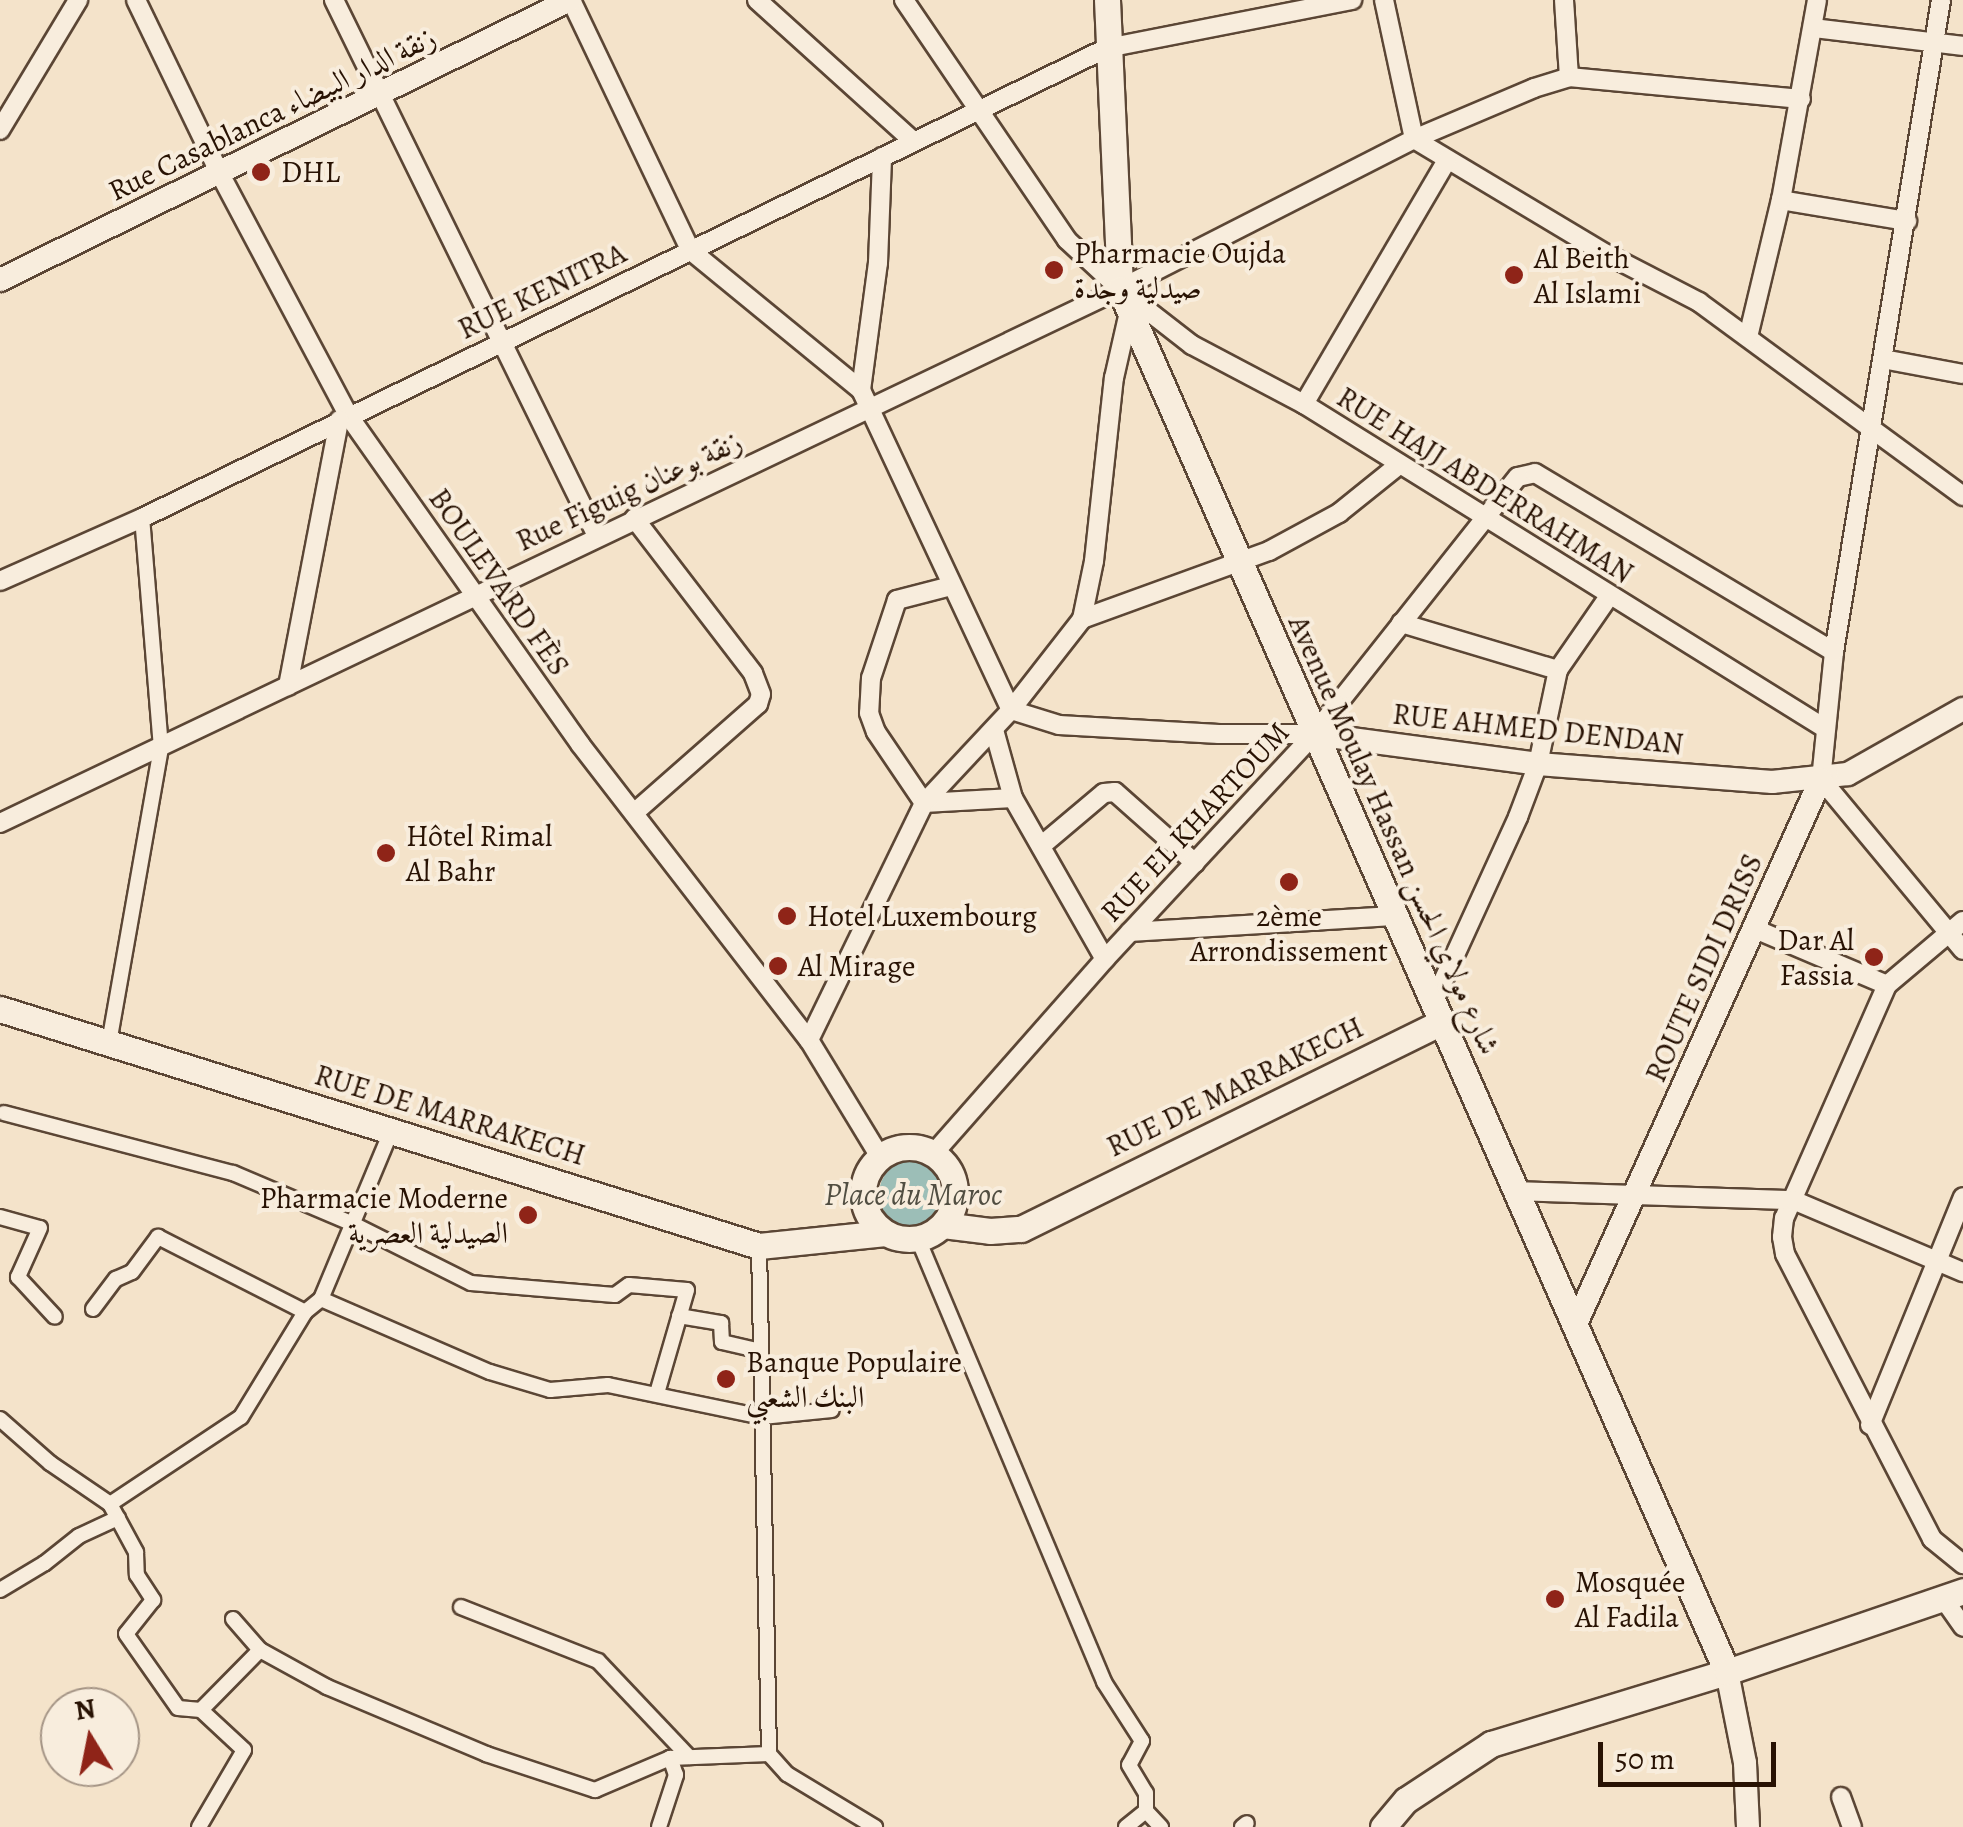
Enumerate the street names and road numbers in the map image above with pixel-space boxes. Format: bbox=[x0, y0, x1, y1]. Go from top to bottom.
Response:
street label: Rue Casablanca زنقة الدار البيضاء bbox=[102, 19, 442, 209]
street label: RUE KENITRA bbox=[452, 235, 632, 347]
street label: RUE HAJJ ABDERRAHMAN bbox=[1330, 379, 1640, 591]
street label: Rue Figuig زنقة بوعنان bbox=[510, 423, 748, 559]
street label: BOULEVARD FÈS bbox=[421, 481, 577, 683]
street label: Avenue Moulay Hassan شارع مولاي الحسن bbox=[1281, 610, 1507, 1060]
street label: RUE AHMED DENDAN bbox=[1391, 696, 1685, 762]
street label: RUE EL KHARTOUM bbox=[1093, 715, 1297, 929]
street label: ROUTE SIDI DRISS bbox=[1638, 848, 1770, 1088]
street label: RUE DE MARRAKECH bbox=[1101, 1009, 1369, 1165]
street label: RUE DE MARRAKECH bbox=[310, 1057, 590, 1173]

